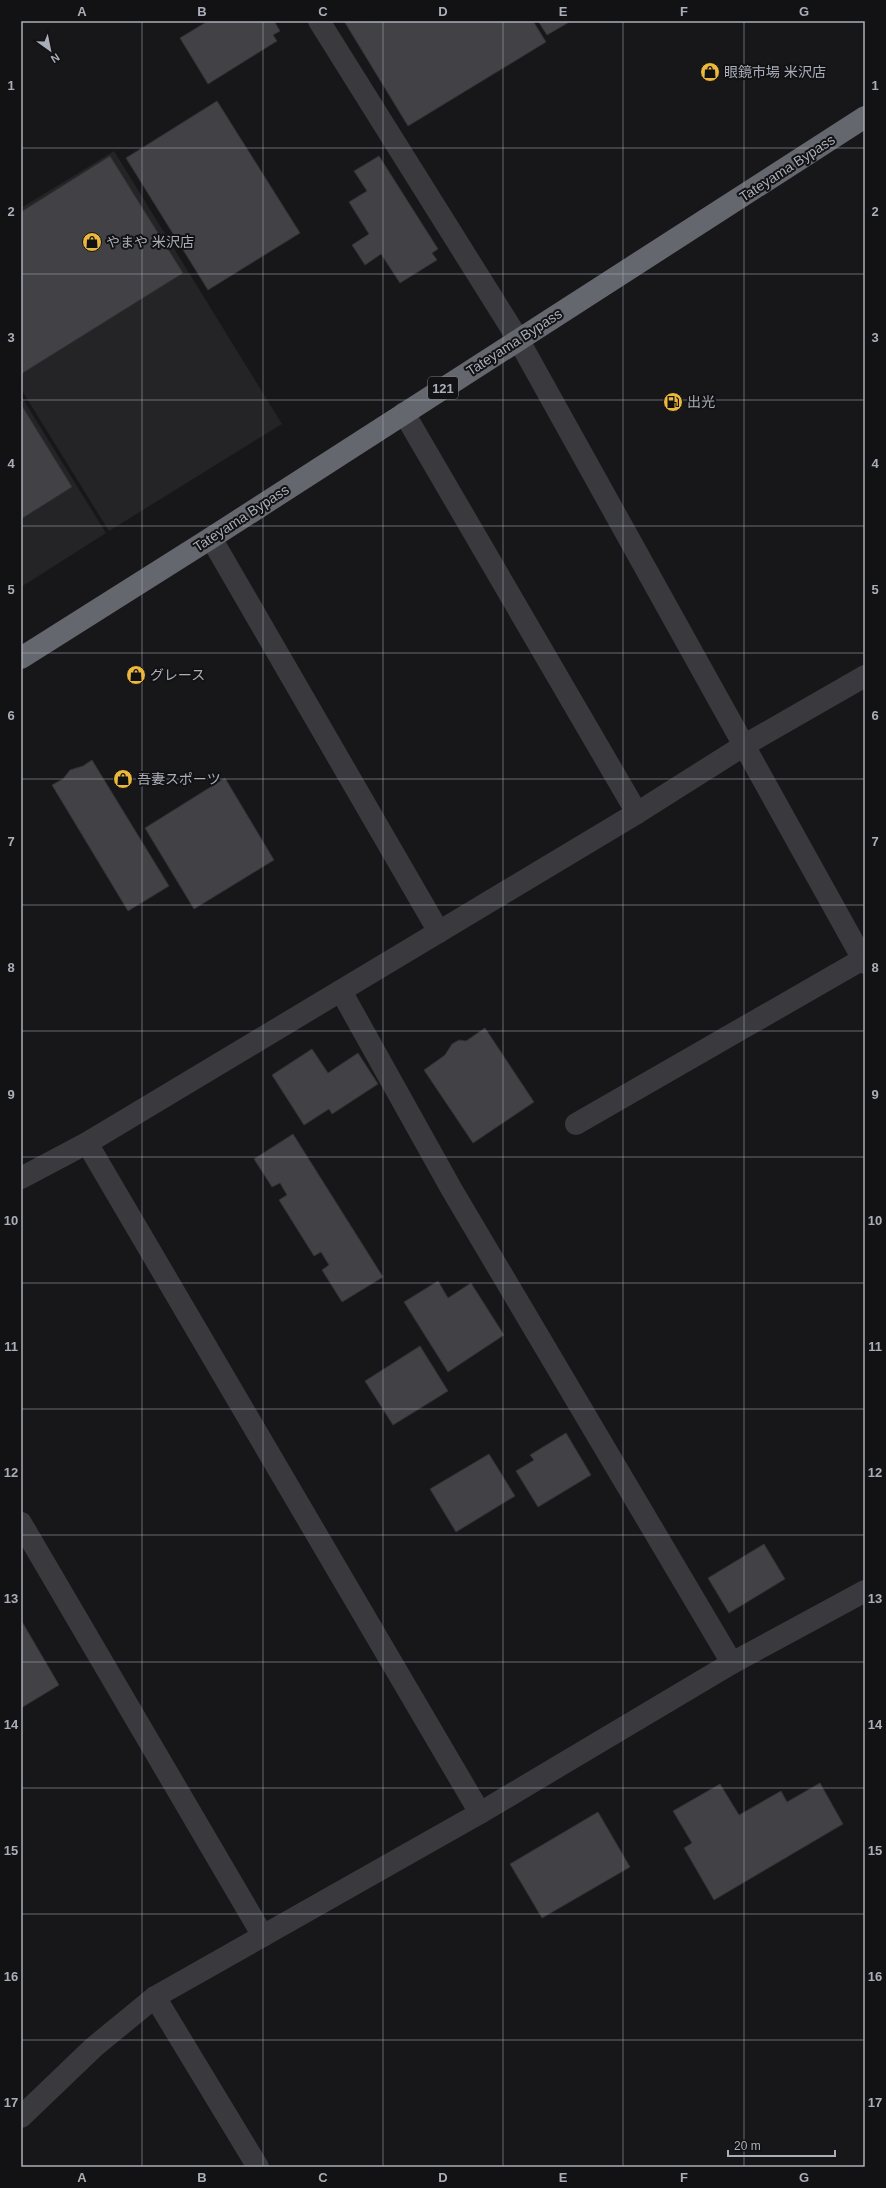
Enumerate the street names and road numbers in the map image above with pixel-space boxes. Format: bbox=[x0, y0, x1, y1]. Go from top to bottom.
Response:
street label: Tateyama Bypass bbox=[736, 131, 838, 205]
street label: Tateyama Bypass bbox=[463, 305, 565, 379]
road number: 121 bbox=[428, 377, 458, 399]
street label: Tateyama Bypass bbox=[190, 481, 292, 555]

